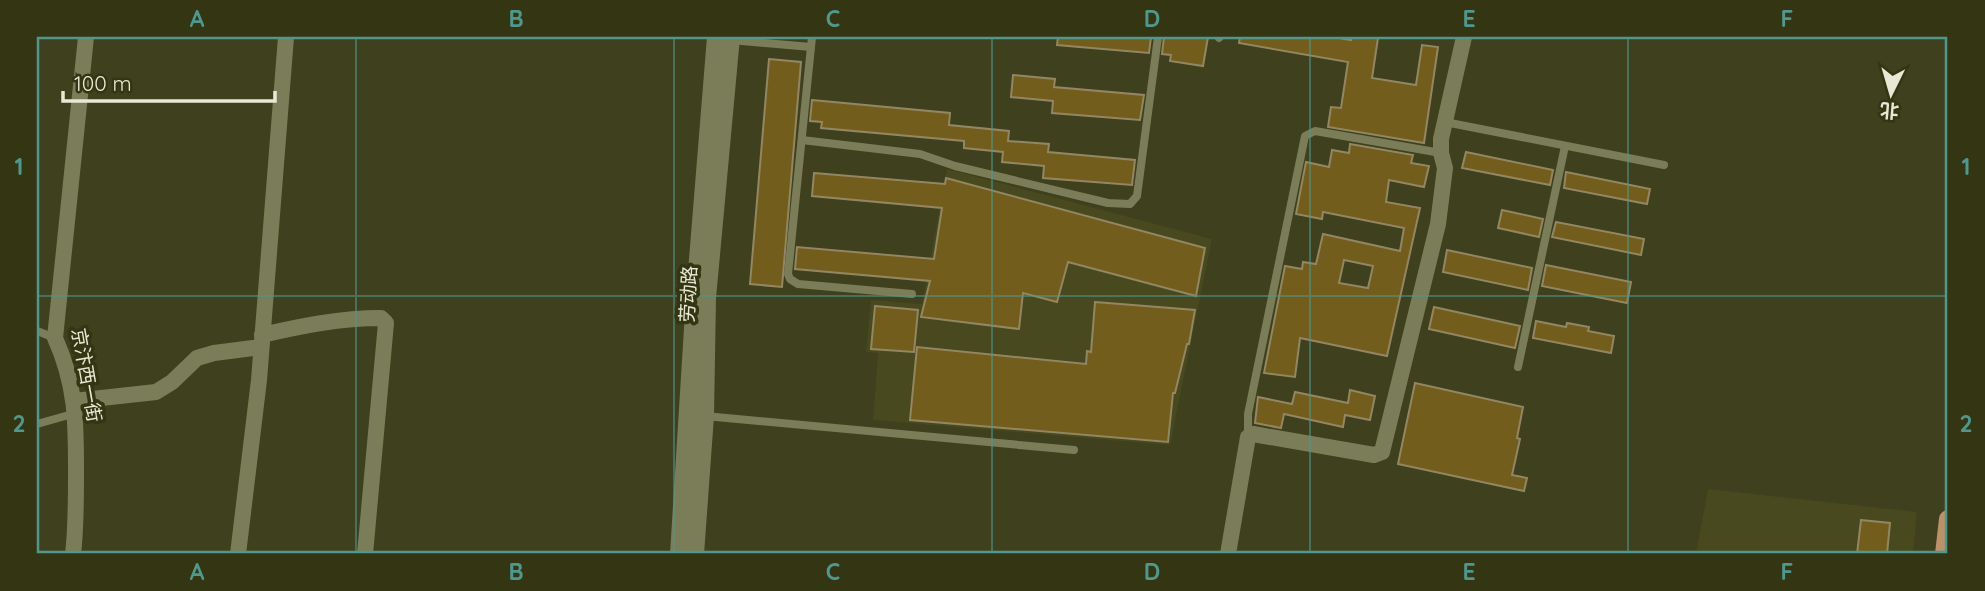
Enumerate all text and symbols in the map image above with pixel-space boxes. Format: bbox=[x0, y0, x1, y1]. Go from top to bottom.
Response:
text: A bbox=[190, 4, 205, 33]
text: B bbox=[508, 4, 524, 33]
text: C bbox=[826, 4, 840, 33]
text: D bbox=[1144, 4, 1160, 33]
text: E bbox=[1462, 4, 1476, 33]
text: F bbox=[1781, 4, 1793, 33]
scale bar bbox=[63, 60, 275, 104]
north arrow bbox=[1856, 60, 1926, 130]
text: 100 m bbox=[74, 70, 132, 96]
text: 北 bbox=[1879, 98, 1900, 124]
text: 1 bbox=[15, 152, 23, 181]
text: 1 bbox=[1962, 152, 1970, 181]
street label: 劳动路 bbox=[675, 265, 701, 323]
street label: 京汴西一街 bbox=[67, 326, 107, 424]
text: 2 bbox=[12, 409, 26, 438]
text: 2 bbox=[1959, 409, 1973, 438]
text: A bbox=[190, 557, 205, 586]
text: B bbox=[508, 557, 524, 586]
text: C bbox=[826, 557, 840, 586]
text: D bbox=[1144, 557, 1160, 586]
text: E bbox=[1462, 557, 1476, 586]
text: F bbox=[1781, 557, 1793, 586]

